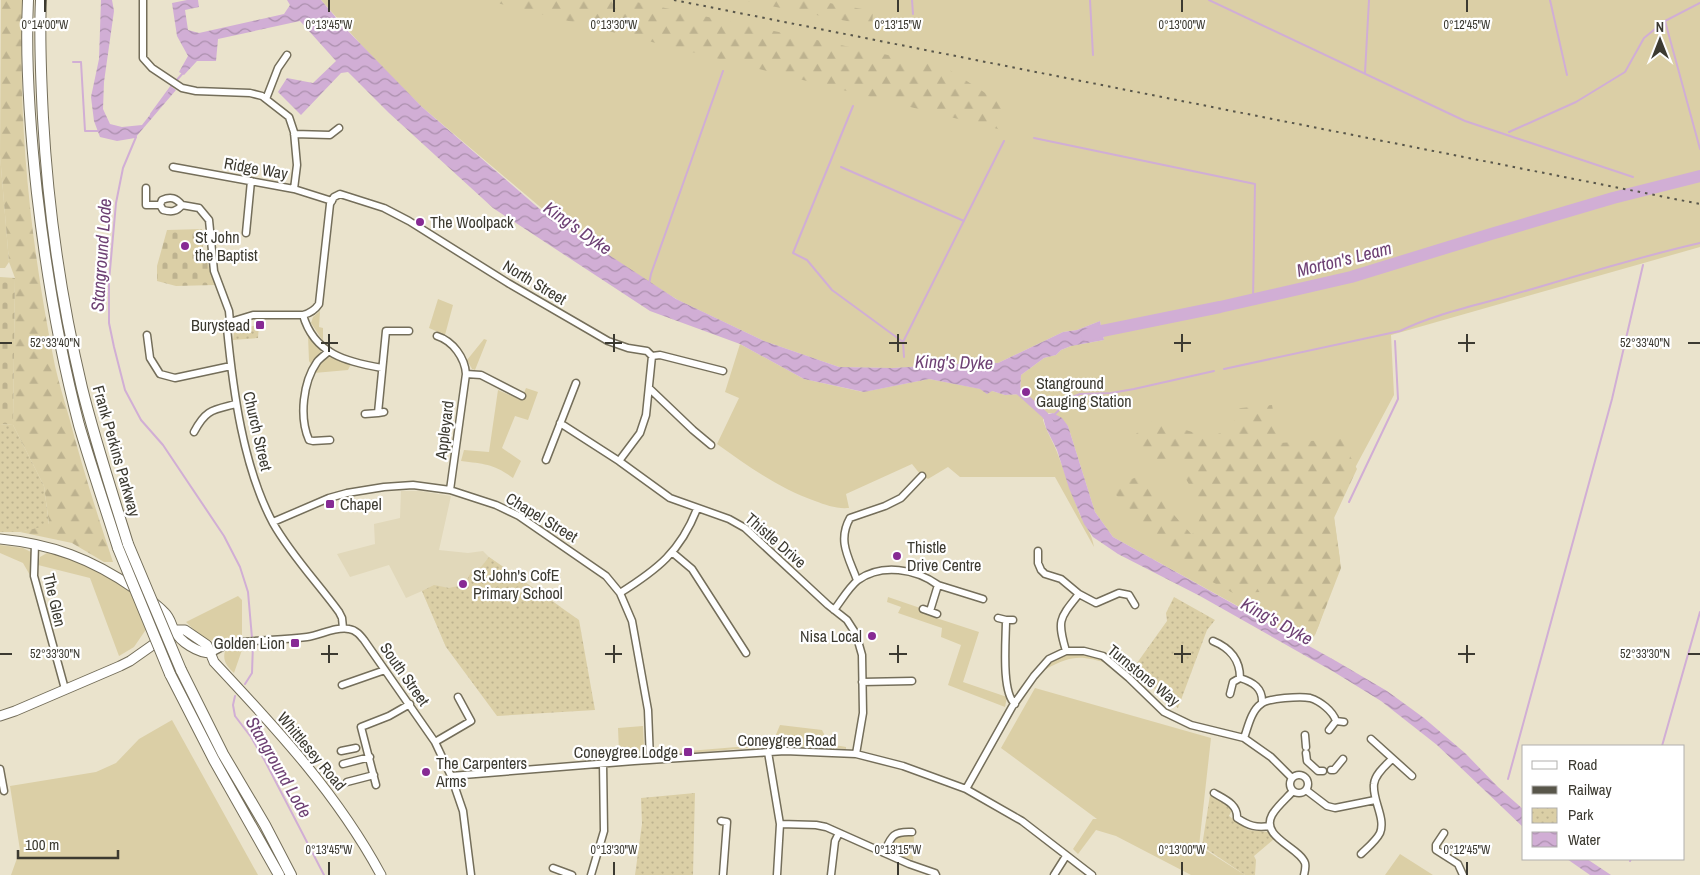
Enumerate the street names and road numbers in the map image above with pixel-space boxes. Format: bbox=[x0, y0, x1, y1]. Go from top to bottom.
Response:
street label: Ridge Way bbox=[222, 152, 290, 185]
street label: North Street bbox=[499, 254, 571, 310]
street label: Frank Perkins Parkway bbox=[88, 383, 146, 520]
street label: Church Street bbox=[238, 389, 278, 473]
street label: Appleyard bbox=[429, 399, 459, 462]
street label: Chapel Street bbox=[502, 487, 582, 547]
street label: Thistle Drive bbox=[741, 507, 811, 573]
street label: The Glen bbox=[38, 571, 72, 629]
street label: South Street bbox=[375, 638, 435, 710]
street label: Turnstone Way bbox=[1103, 639, 1185, 711]
street label: Whittlesey Road bbox=[273, 707, 351, 795]
street label: Coneygree Road bbox=[737, 729, 837, 751]

